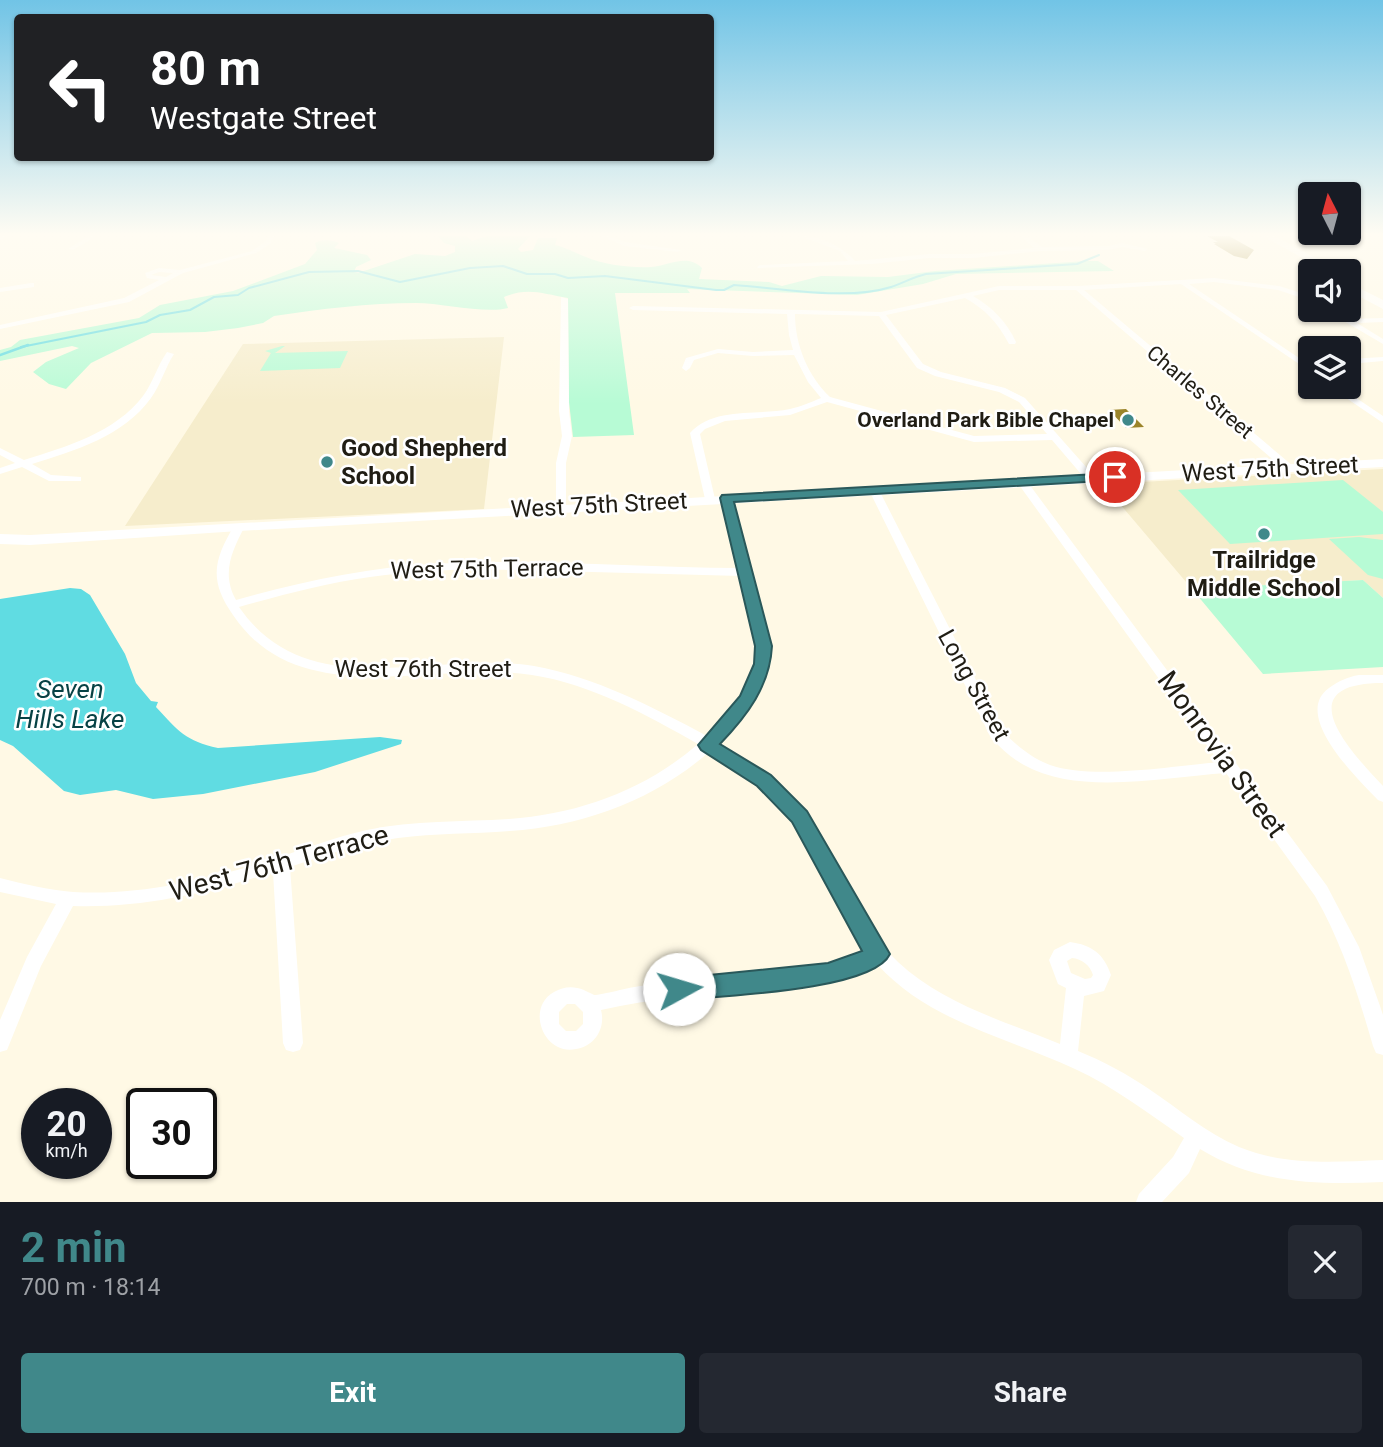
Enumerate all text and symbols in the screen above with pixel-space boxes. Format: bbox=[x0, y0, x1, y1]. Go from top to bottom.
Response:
text: 80 m bbox=[150, 40, 261, 97]
icon: left bbox=[35, 42, 126, 133]
text: Westgate Street bbox=[150, 99, 377, 137]
north arrow bbox=[1298, 182, 1362, 245]
map controls bbox=[1298, 182, 1361, 399]
button: sound bbox=[1298, 259, 1361, 322]
button: layers bbox=[1298, 336, 1361, 399]
street label: Charles Street bbox=[1142, 341, 1258, 444]
place label: Overland Park Bible Chapel bbox=[857, 408, 1114, 432]
marker: Overland Park Bible Chapel bbox=[1120, 412, 1136, 428]
place label: Good Shepherd School bbox=[341, 434, 507, 490]
pin bbox=[1085, 447, 1145, 507]
street label: West 75th Street bbox=[1181, 450, 1359, 488]
marker: Good Shepherd School bbox=[319, 454, 335, 470]
icon: arrive bbox=[1096, 458, 1134, 496]
street label: West 75th Street bbox=[510, 486, 688, 524]
marker: Trailridge Middle School bbox=[1256, 526, 1272, 542]
place label: Trailridge Middle School bbox=[1187, 546, 1341, 602]
street label: West 75th Terrace bbox=[390, 553, 584, 585]
street label: Long Street bbox=[932, 625, 1016, 746]
street label: West 76th Street bbox=[334, 655, 512, 683]
street label: Monrovia Street bbox=[1151, 664, 1293, 844]
water label: Seven Hills Lake bbox=[16, 674, 125, 734]
street label: West 76th Terrace bbox=[166, 818, 392, 908]
position arrow bbox=[642, 952, 716, 1026]
speed limit sign: 30 bbox=[126, 1088, 217, 1179]
text: 20 bbox=[46, 1104, 87, 1145]
text: km/h bbox=[45, 1140, 88, 1161]
text: 2 min bbox=[21, 1223, 127, 1272]
button: close bbox=[1288, 1225, 1362, 1299]
text: 700 m · 18:14 bbox=[21, 1274, 160, 1301]
button: Exit bbox=[21, 1353, 685, 1433]
button: Share bbox=[699, 1353, 1362, 1433]

